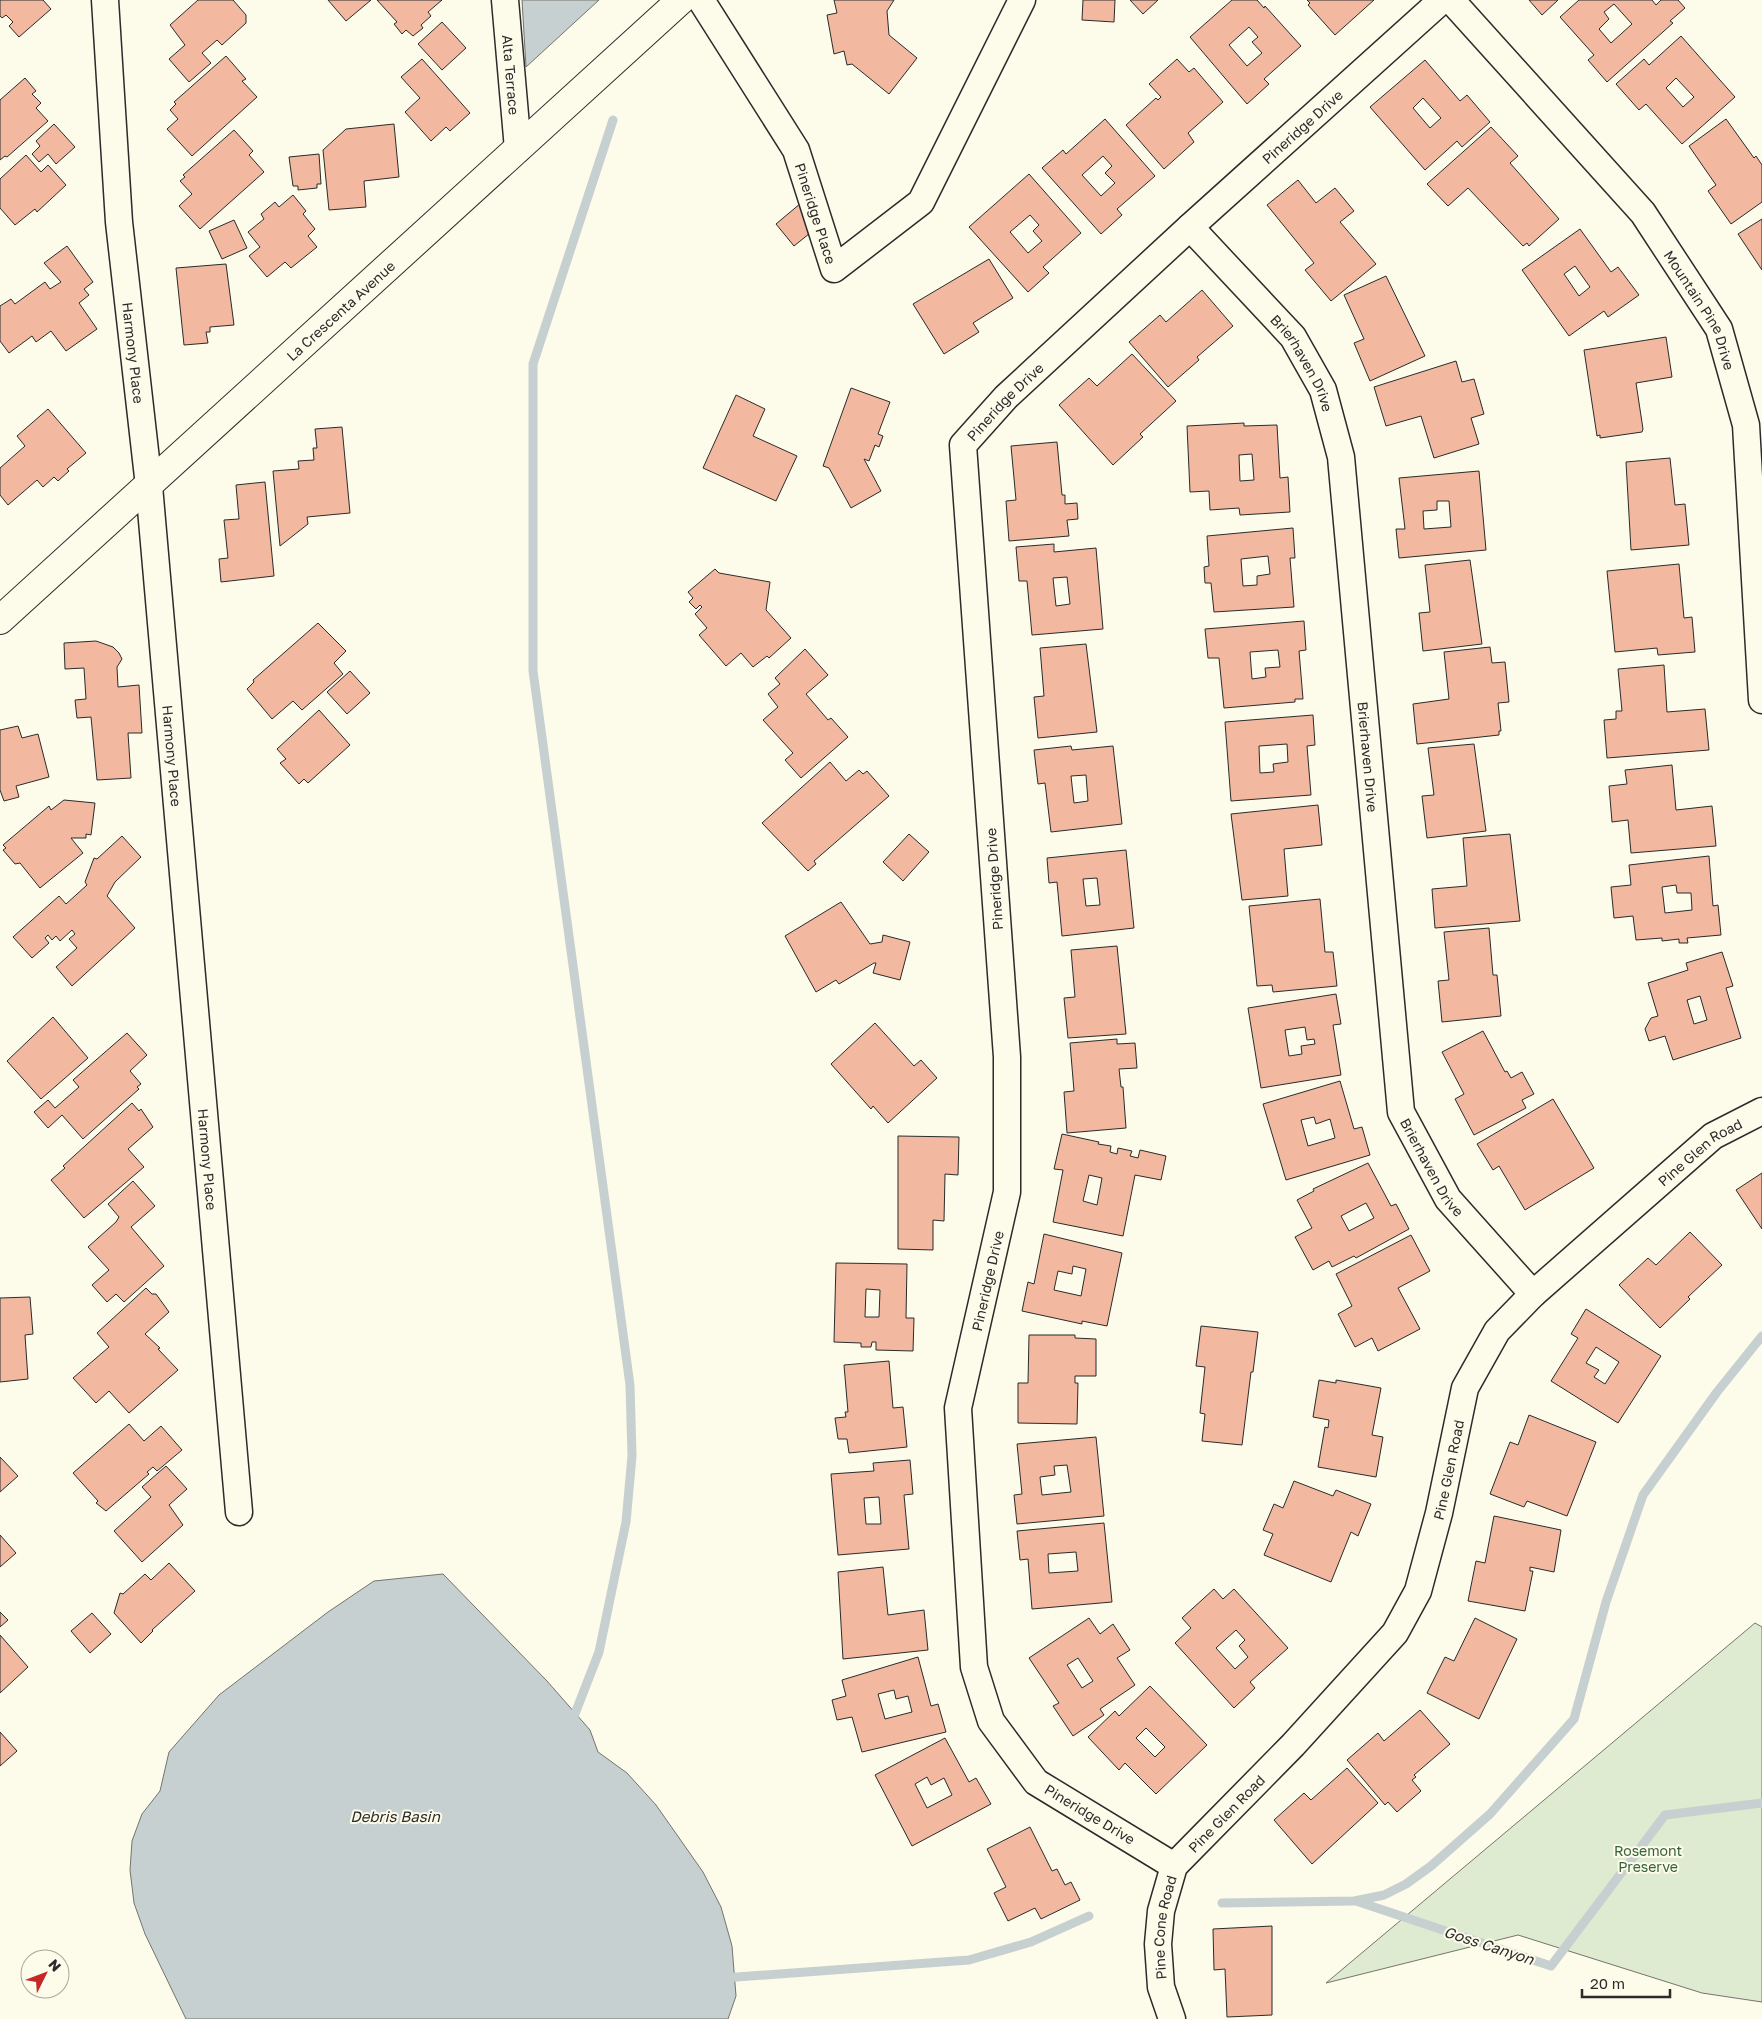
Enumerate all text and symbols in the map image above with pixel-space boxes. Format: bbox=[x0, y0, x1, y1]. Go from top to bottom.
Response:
street label: Alta Terrace bbox=[500, 34, 523, 115]
street label: Pineridge Drive bbox=[1258, 86, 1346, 167]
street label: Pineridge Place bbox=[792, 161, 840, 266]
street label: Mountain Pine Drive bbox=[1661, 247, 1739, 372]
street label: La Crescenta Avenue bbox=[282, 257, 398, 364]
street label: Harmony Place bbox=[120, 301, 148, 404]
street label: Brierhaven Drive bbox=[1268, 311, 1337, 413]
street label: Pineridge Drive bbox=[963, 359, 1047, 444]
street label: Brierhaven Drive bbox=[1355, 701, 1382, 813]
street label: Harmony Place bbox=[160, 704, 186, 807]
street label: Pineridge Drive bbox=[982, 827, 1006, 931]
street label: Harmony Place bbox=[195, 1108, 221, 1211]
street label: Pine Glen Road bbox=[1654, 1114, 1745, 1189]
street label: Brierhaven Drive bbox=[1397, 1115, 1468, 1220]
street label: Pineridge Drive bbox=[967, 1229, 1007, 1333]
street label: Pine Glen Road bbox=[1429, 1418, 1467, 1522]
street label: Pine Glen Road bbox=[1184, 1771, 1268, 1856]
street label: Pineridge Drive bbox=[1042, 1780, 1138, 1848]
water label: Debris Basin bbox=[350, 1807, 441, 1825]
park label: Rosemont Preserve bbox=[1614, 1842, 1682, 1875]
street label: Pine Cone Road bbox=[1149, 1873, 1179, 1980]
water label: Goss Canyon bbox=[1442, 1922, 1537, 1969]
north arrow bbox=[20, 1949, 70, 1999]
text: N bbox=[45, 1955, 65, 1975]
scale bar bbox=[1582, 1966, 1670, 1998]
text: 20 m bbox=[1590, 1974, 1625, 1992]

